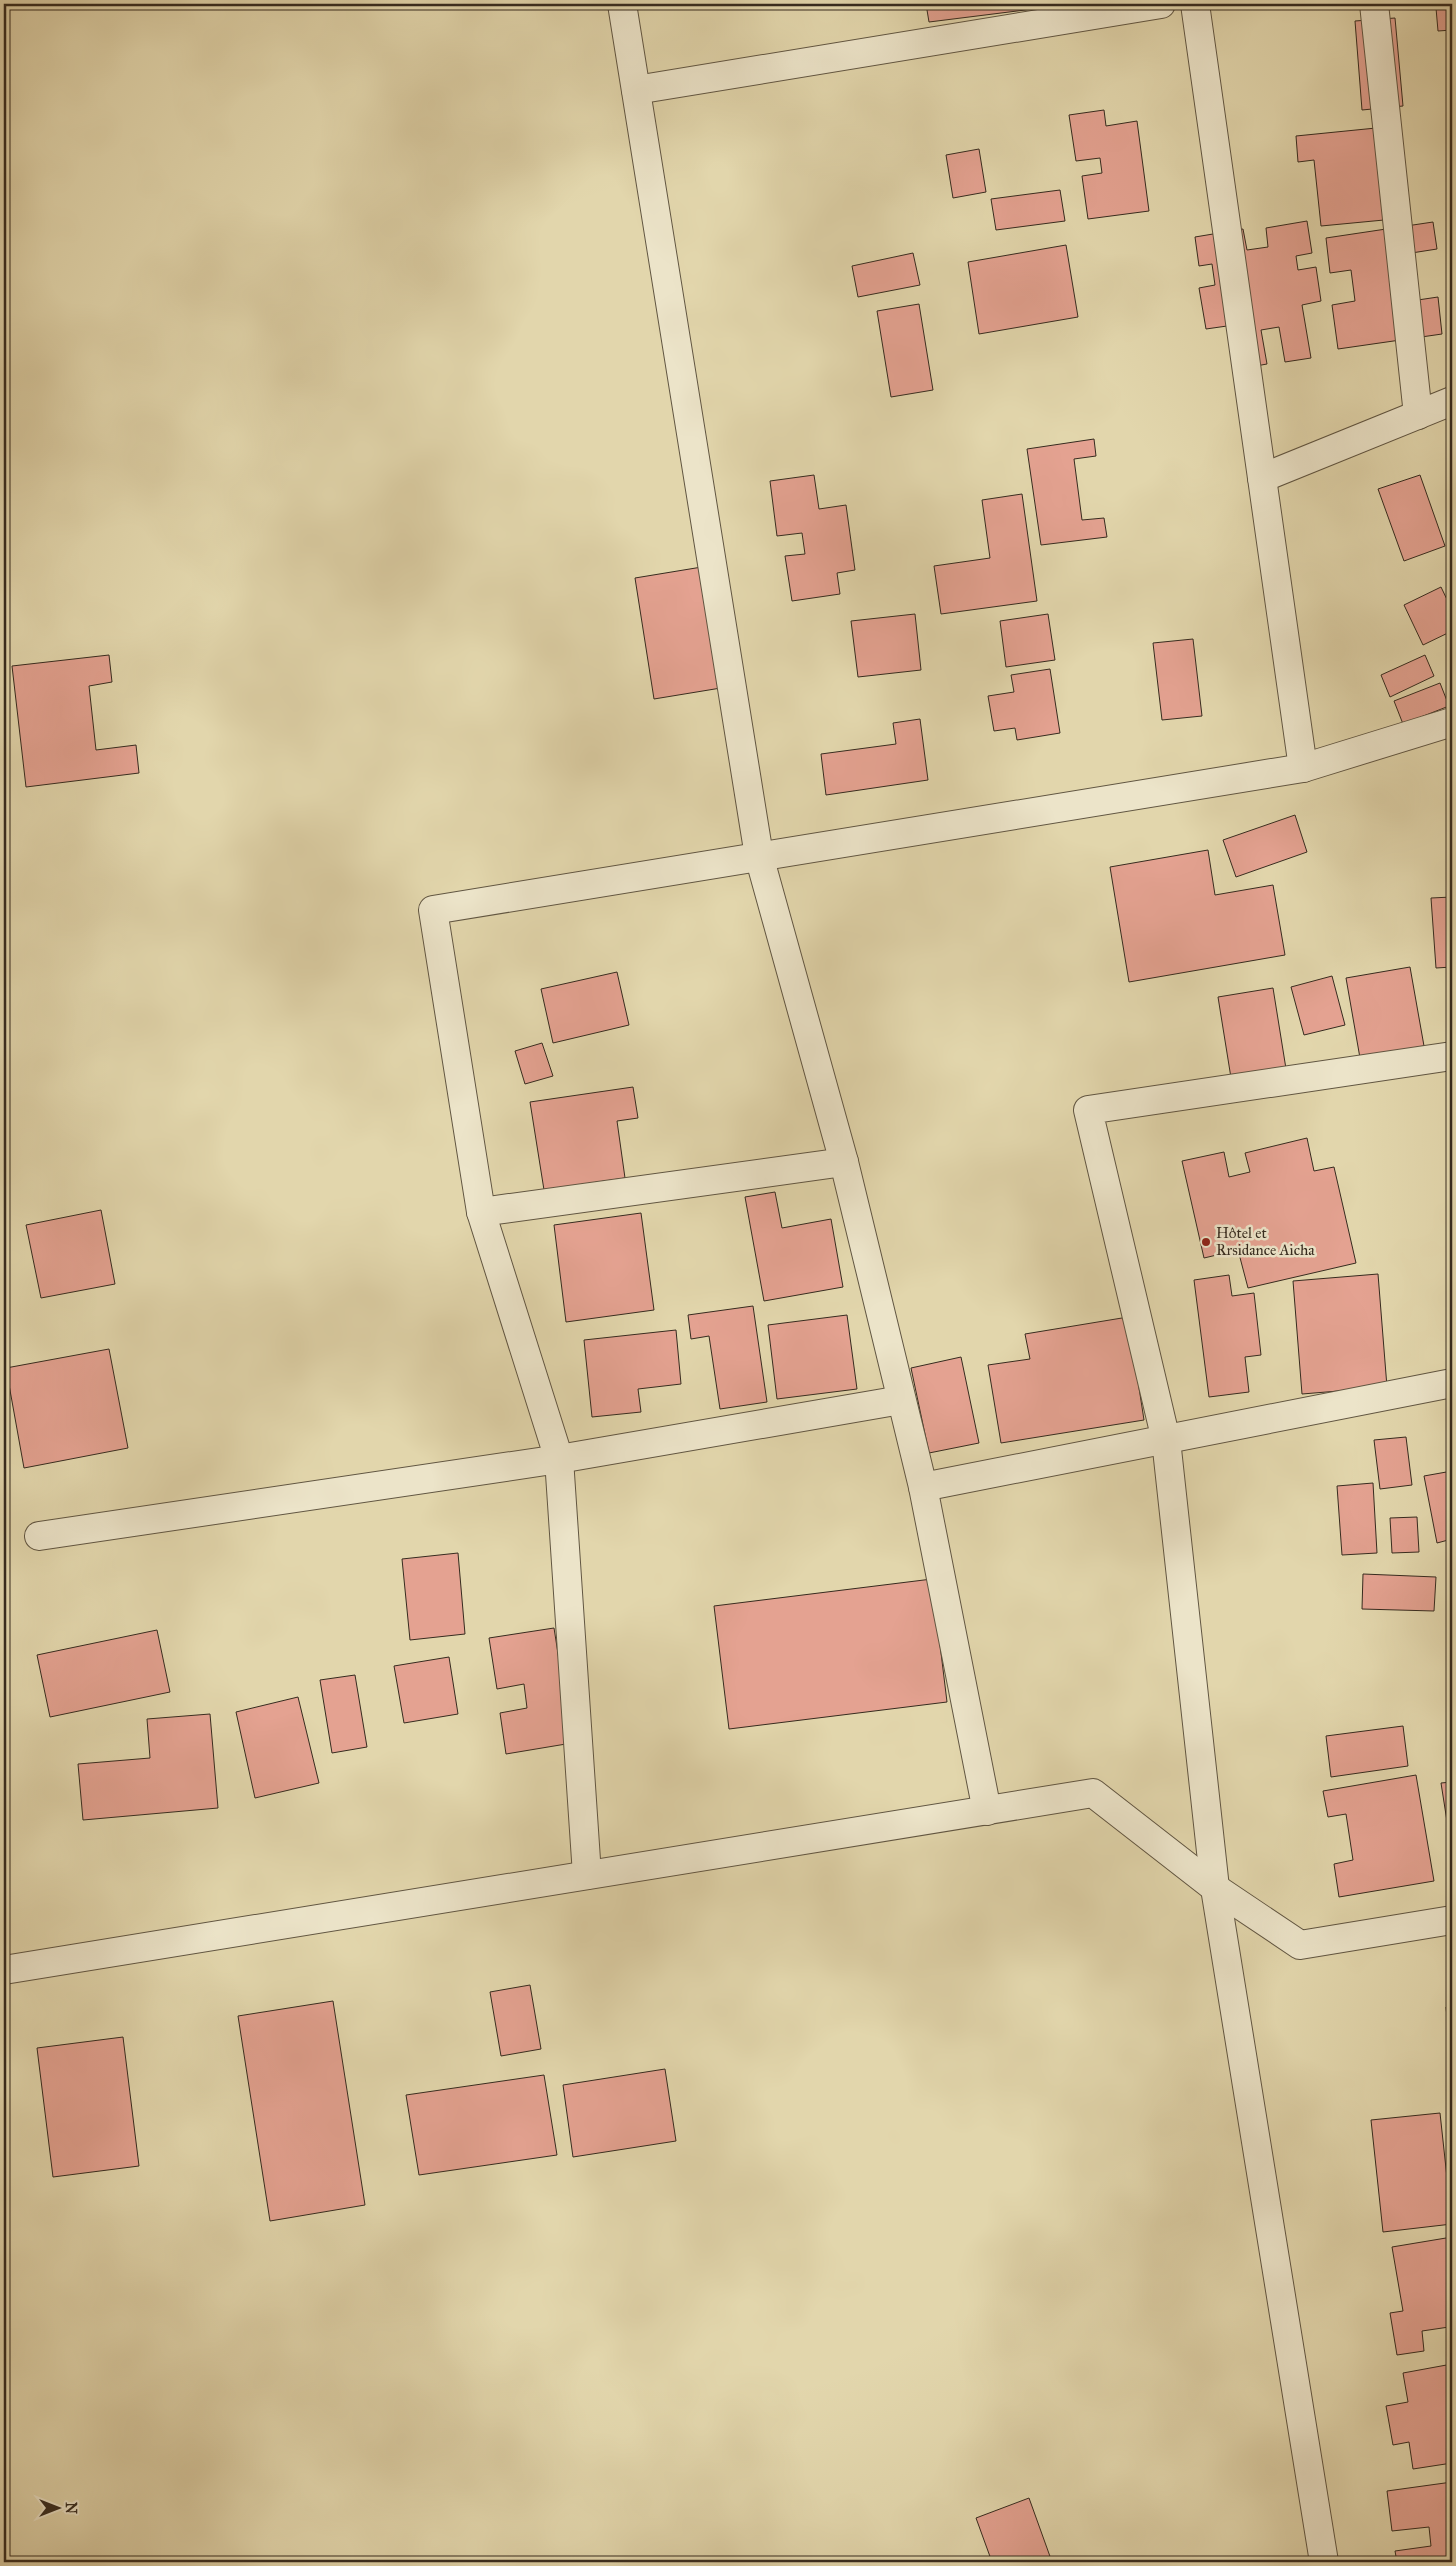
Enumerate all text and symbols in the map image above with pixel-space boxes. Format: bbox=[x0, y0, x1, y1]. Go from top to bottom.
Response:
place label: Hôtel et Rrsidance Aicha bbox=[1216, 1224, 1315, 1259]
marker: Hôtel et Rrsidance Aicha bbox=[1200, 1236, 1212, 1248]
north arrow bbox=[32, 2484, 82, 2534]
text: N bbox=[62, 2502, 79, 2514]

